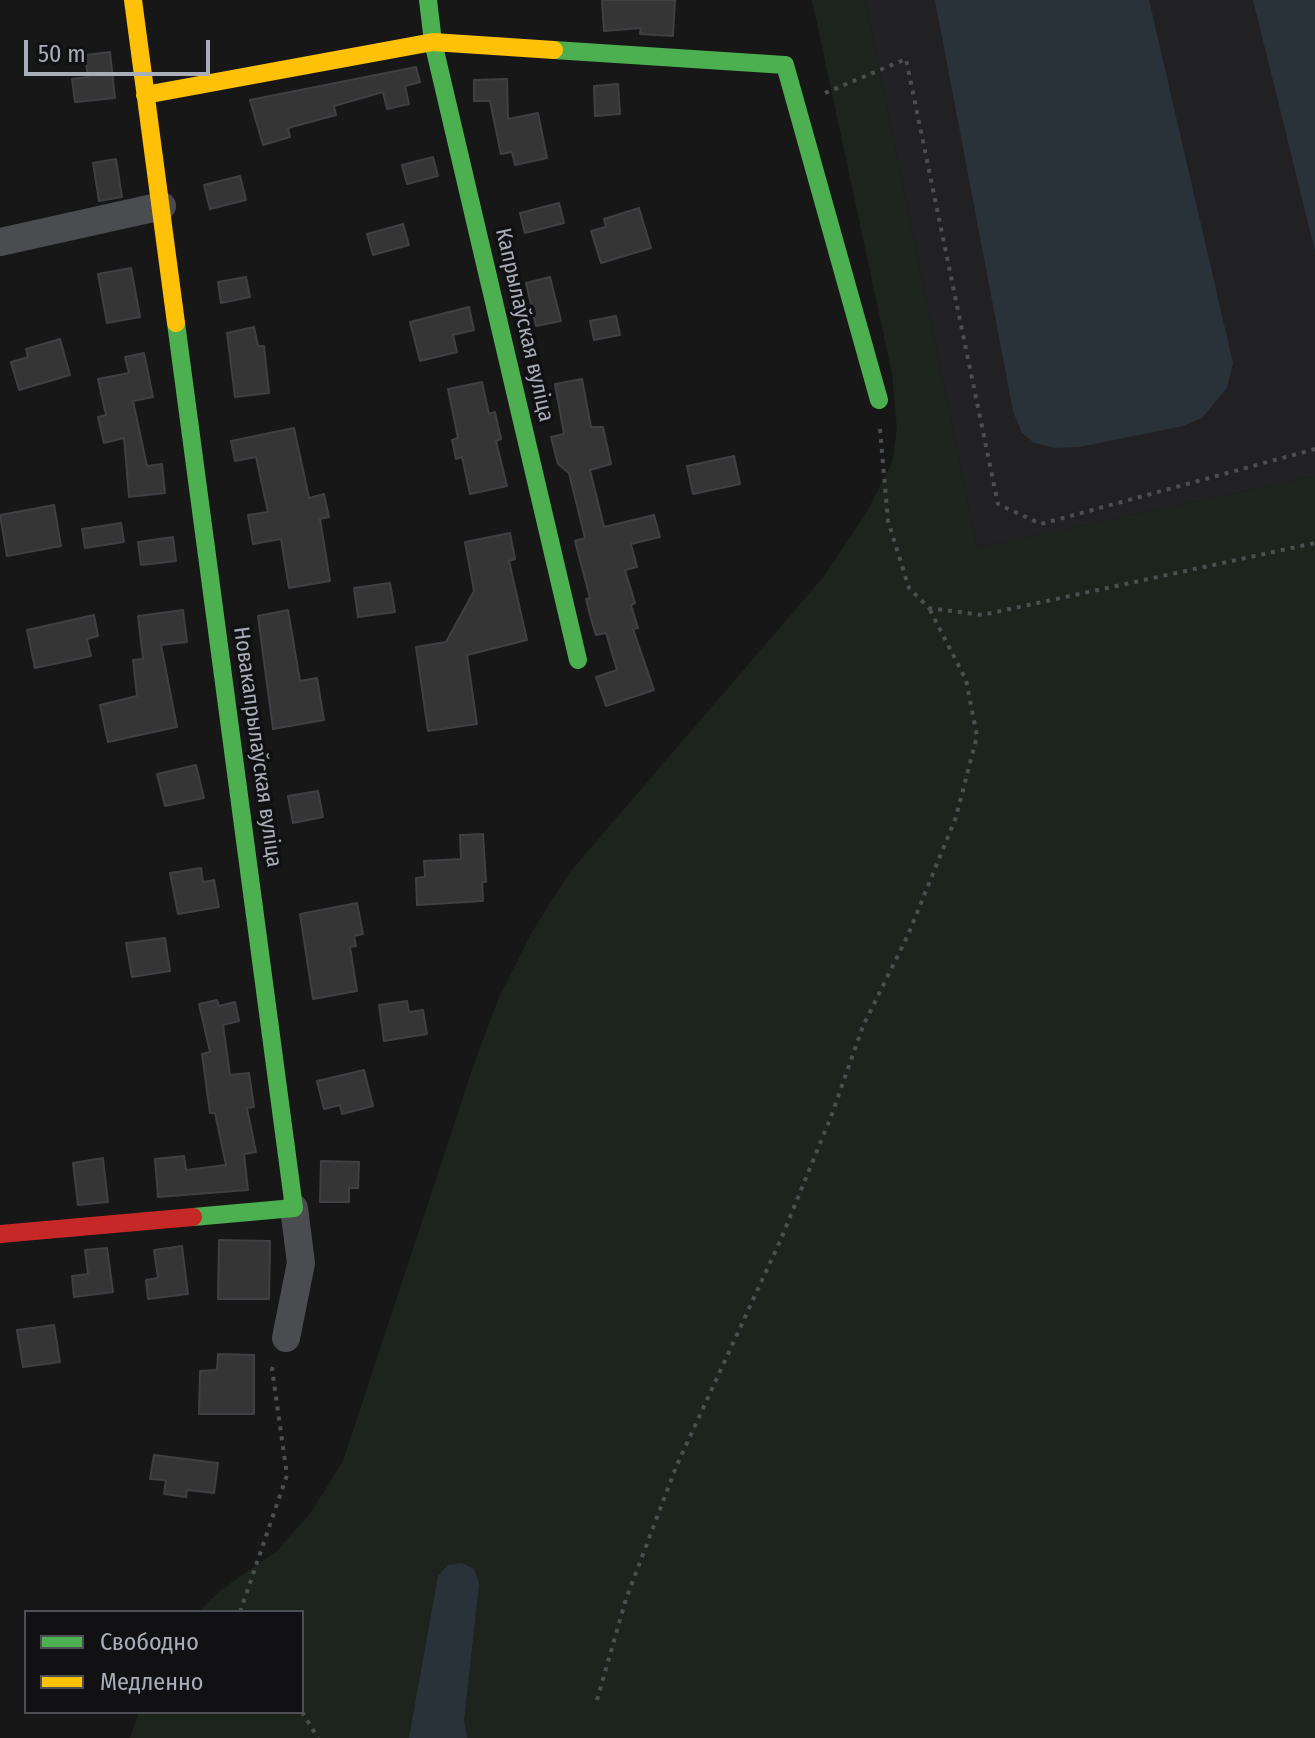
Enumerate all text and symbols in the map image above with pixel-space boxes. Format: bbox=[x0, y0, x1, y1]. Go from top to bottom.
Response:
scale bar bbox=[28, 24, 214, 74]
text: 50 m bbox=[38, 40, 86, 68]
street label: Капрылаўская вуліца bbox=[489, 226, 559, 424]
street label: Новакапрылаўская вуліца bbox=[227, 625, 287, 869]
legend bbox=[24, 1610, 304, 1714]
text: Свободно bbox=[100, 1628, 199, 1656]
text: Медленно bbox=[100, 1668, 203, 1696]

